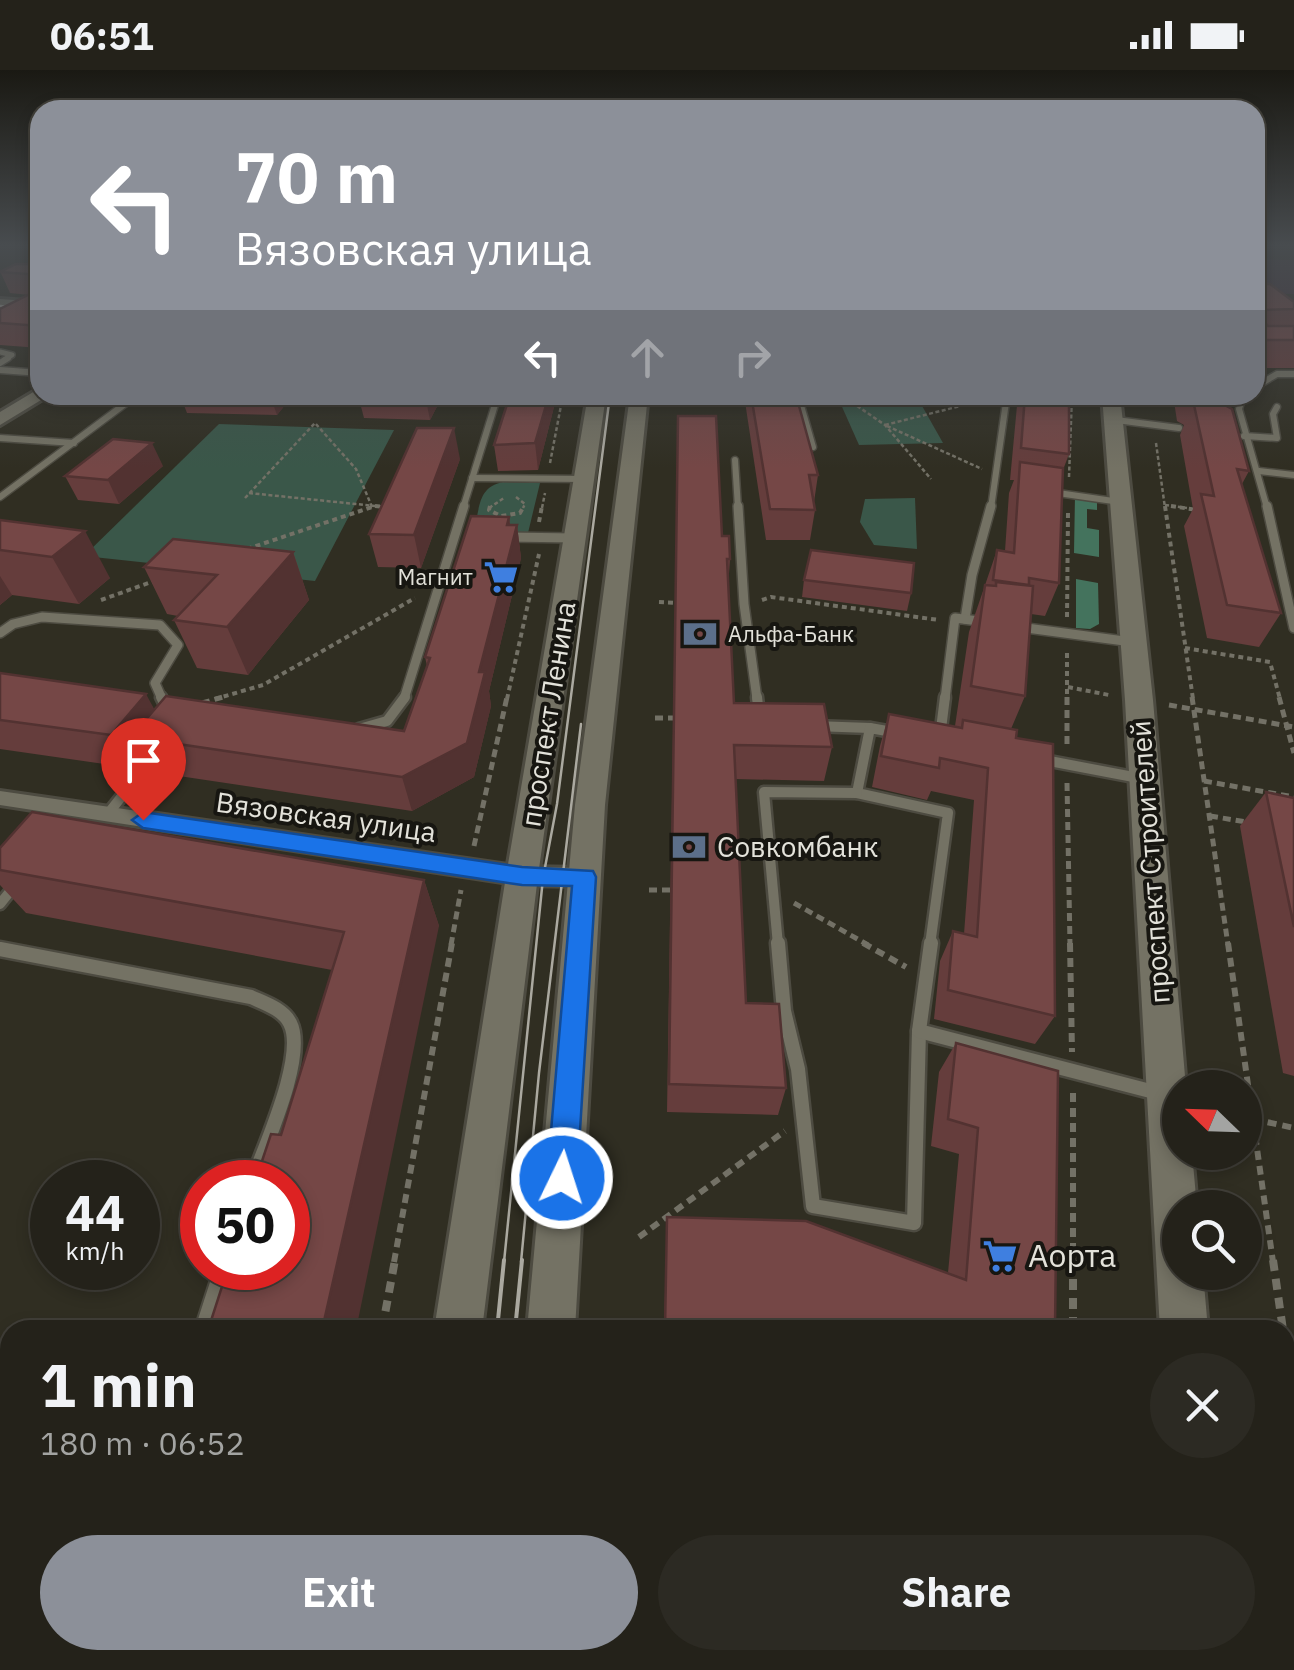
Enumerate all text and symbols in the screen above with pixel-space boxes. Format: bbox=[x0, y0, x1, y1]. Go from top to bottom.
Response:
text: 06:51 bbox=[50, 11, 154, 60]
text: 70 m bbox=[235, 131, 398, 222]
icon: left bbox=[70, 140, 200, 270]
text: Вязовская улица bbox=[235, 219, 592, 277]
icon: left bbox=[515, 330, 570, 385]
icon: ahead bbox=[620, 330, 675, 385]
icon: right bbox=[725, 330, 780, 385]
supermarket icon: Магнит bbox=[482, 558, 520, 596]
place label: Магнит bbox=[398, 562, 473, 591]
street label: проспект Ленина bbox=[511, 599, 584, 829]
bank icon: Альфа-Банк bbox=[681, 615, 719, 653]
place label: Альфа-Банк bbox=[728, 619, 854, 648]
pin bbox=[101, 718, 186, 821]
street label: проспект Строителей bbox=[1121, 719, 1178, 1005]
icon: arrive bbox=[116, 733, 171, 788]
street label: Вязовская улица bbox=[214, 783, 439, 850]
bank icon: Совкомбанк bbox=[670, 828, 708, 866]
place label: Совкомбанк bbox=[717, 828, 878, 865]
north arrow bbox=[1162, 1070, 1262, 1170]
map controls bbox=[1162, 1070, 1262, 1290]
position arrow bbox=[510, 1126, 614, 1230]
speed limit sign: 50 bbox=[180, 1160, 310, 1290]
text: 44 bbox=[65, 1180, 125, 1245]
button: search bbox=[1162, 1190, 1262, 1290]
text: km/h bbox=[66, 1234, 124, 1267]
place label: Аорта bbox=[1028, 1234, 1116, 1276]
supermarket icon: Аорта bbox=[981, 1237, 1019, 1275]
text: 1 min bbox=[40, 1345, 197, 1424]
button: close bbox=[1150, 1353, 1255, 1458]
text: 180 m · 06:52 bbox=[40, 1422, 245, 1464]
button: Exit bbox=[40, 1535, 638, 1650]
button: Share bbox=[658, 1535, 1255, 1650]

